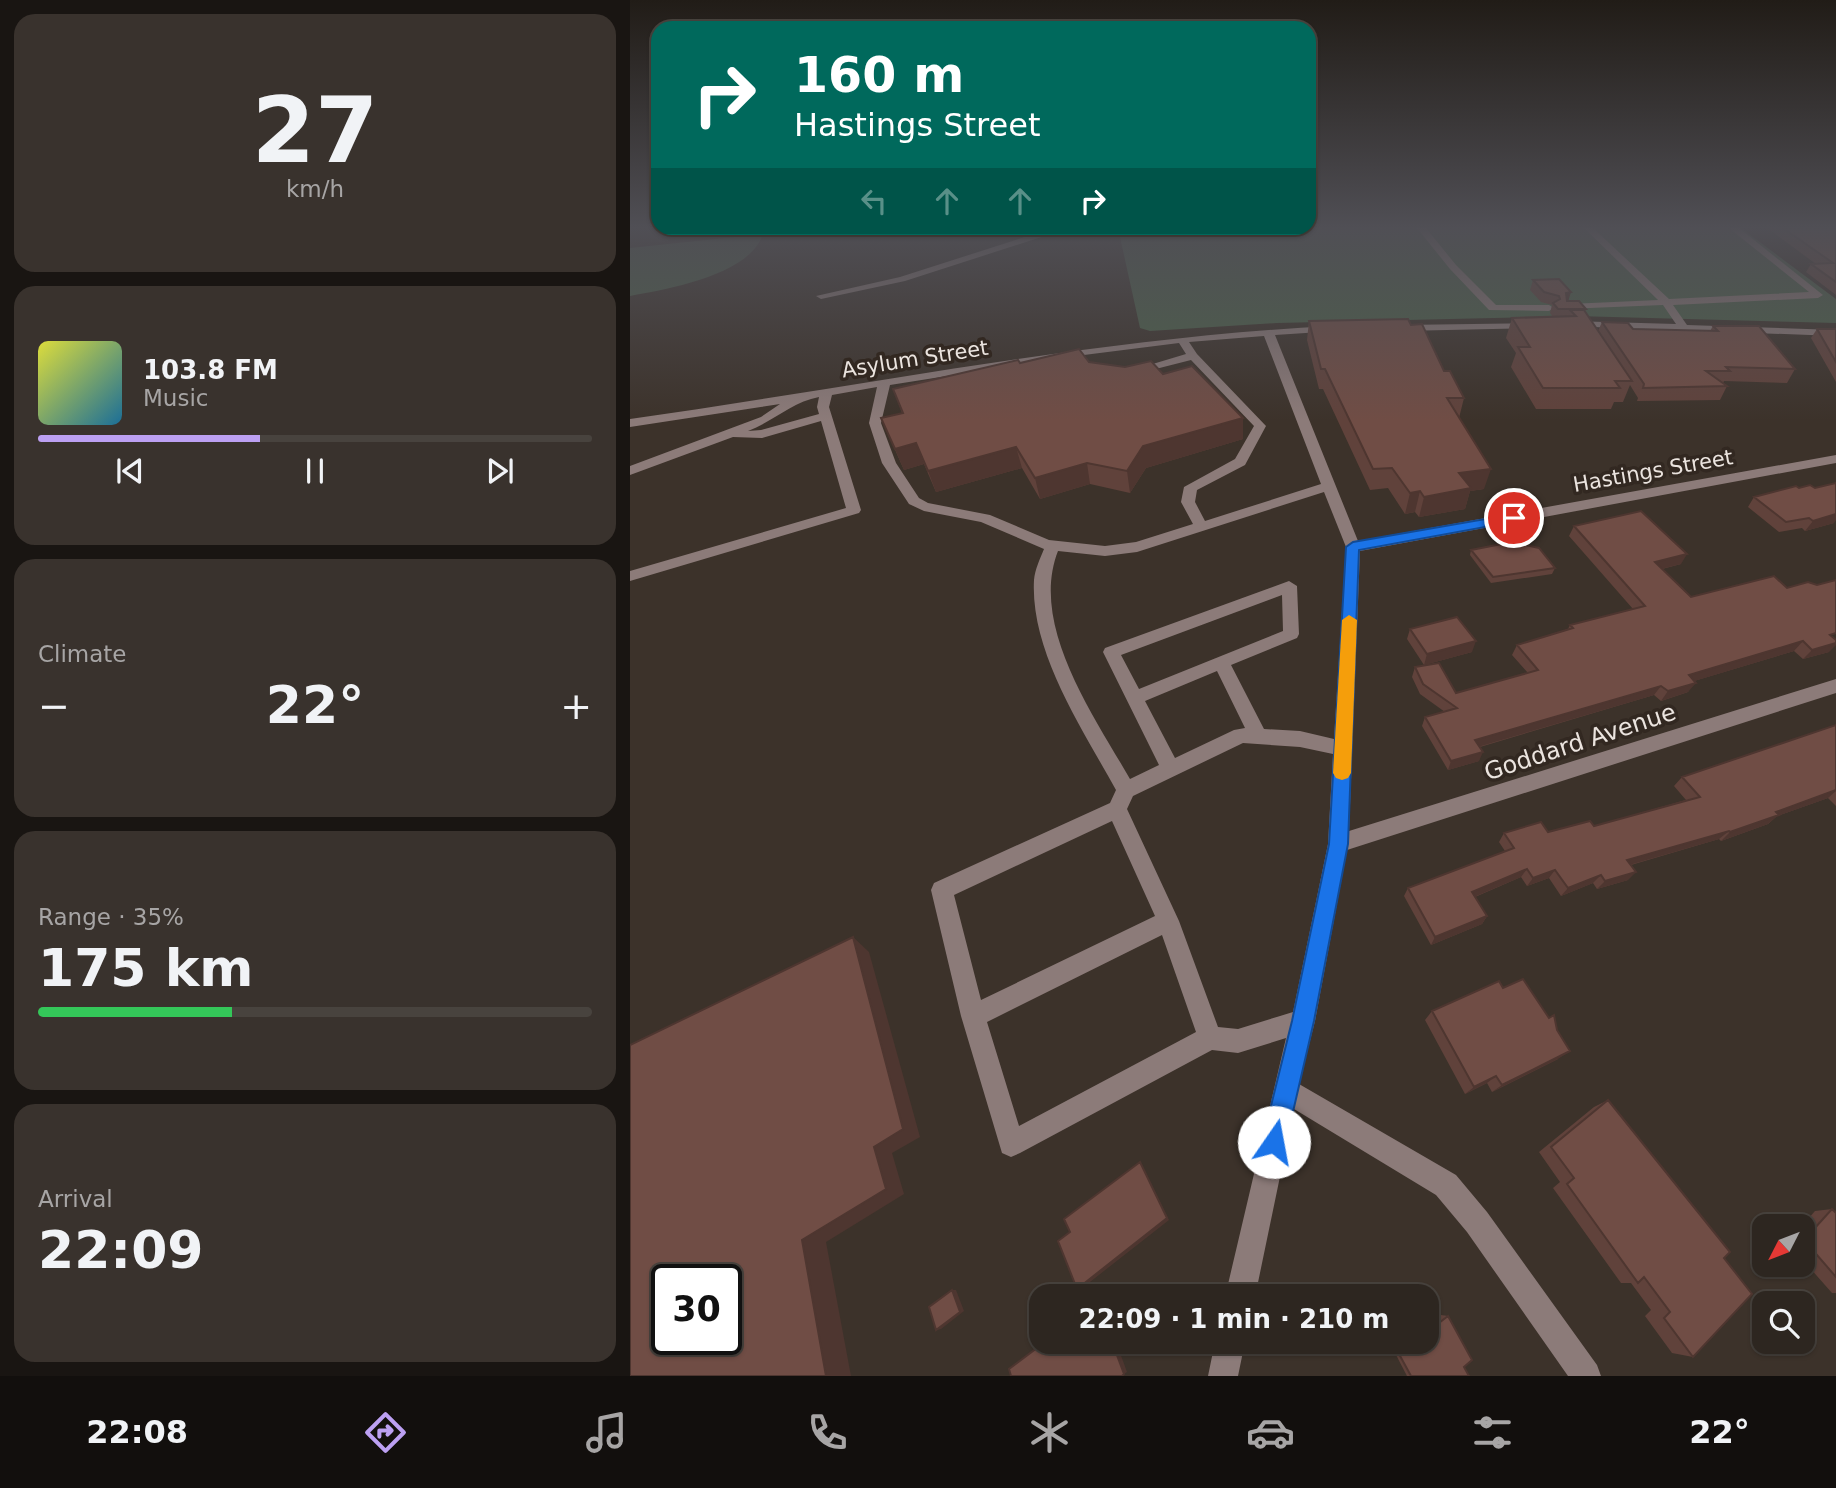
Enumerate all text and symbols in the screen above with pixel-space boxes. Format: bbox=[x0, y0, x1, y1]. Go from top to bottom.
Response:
text: 160 m bbox=[794, 47, 964, 104]
icon: right bbox=[679, 49, 770, 140]
text: 27 bbox=[252, 78, 378, 183]
text: Hastings Street bbox=[794, 106, 1040, 144]
text: km/h bbox=[286, 176, 344, 202]
icon: left bbox=[855, 182, 893, 220]
icon: ahead bbox=[928, 182, 966, 220]
icon: ahead bbox=[1001, 182, 1039, 220]
icon: right bbox=[1074, 182, 1112, 220]
street label: Asylum Street bbox=[840, 336, 990, 382]
text: 103.8 FM bbox=[143, 355, 278, 385]
text: Music bbox=[143, 385, 208, 411]
street label: Hastings Street bbox=[1571, 445, 1735, 497]
icon: previous bbox=[111, 452, 149, 490]
icon: pause bbox=[296, 452, 334, 490]
icon: next bbox=[481, 452, 519, 490]
pin bbox=[1484, 488, 1544, 548]
icon: arrive bbox=[1495, 499, 1533, 537]
text: Climate bbox=[38, 641, 127, 667]
text: 22° bbox=[266, 675, 364, 735]
text: − bbox=[38, 684, 70, 728]
text: + bbox=[560, 684, 592, 728]
street label: Goddard Avenue bbox=[1481, 698, 1679, 786]
text: Range · 35% bbox=[38, 904, 184, 930]
text: 175 km bbox=[38, 938, 253, 998]
position arrow bbox=[1237, 1105, 1311, 1179]
text: Arrival bbox=[38, 1186, 113, 1212]
north arrow bbox=[1752, 1214, 1815, 1278]
map controls bbox=[1752, 1214, 1815, 1354]
text: 22:09 bbox=[38, 1220, 204, 1280]
speed limit sign: 30 bbox=[651, 1264, 742, 1355]
button: search bbox=[1752, 1291, 1815, 1354]
text: 22:09 · 1 min · 210 m bbox=[1079, 1304, 1389, 1334]
icon: directions bbox=[361, 1408, 410, 1457]
icon: music bbox=[582, 1408, 631, 1457]
icon: phone bbox=[803, 1408, 852, 1457]
icon: climate bbox=[1025, 1408, 1074, 1457]
icon: car bbox=[1246, 1408, 1295, 1457]
icon: filters bbox=[1468, 1408, 1517, 1457]
text: 22:08 bbox=[86, 1413, 188, 1451]
text: 22° bbox=[1689, 1413, 1750, 1451]

